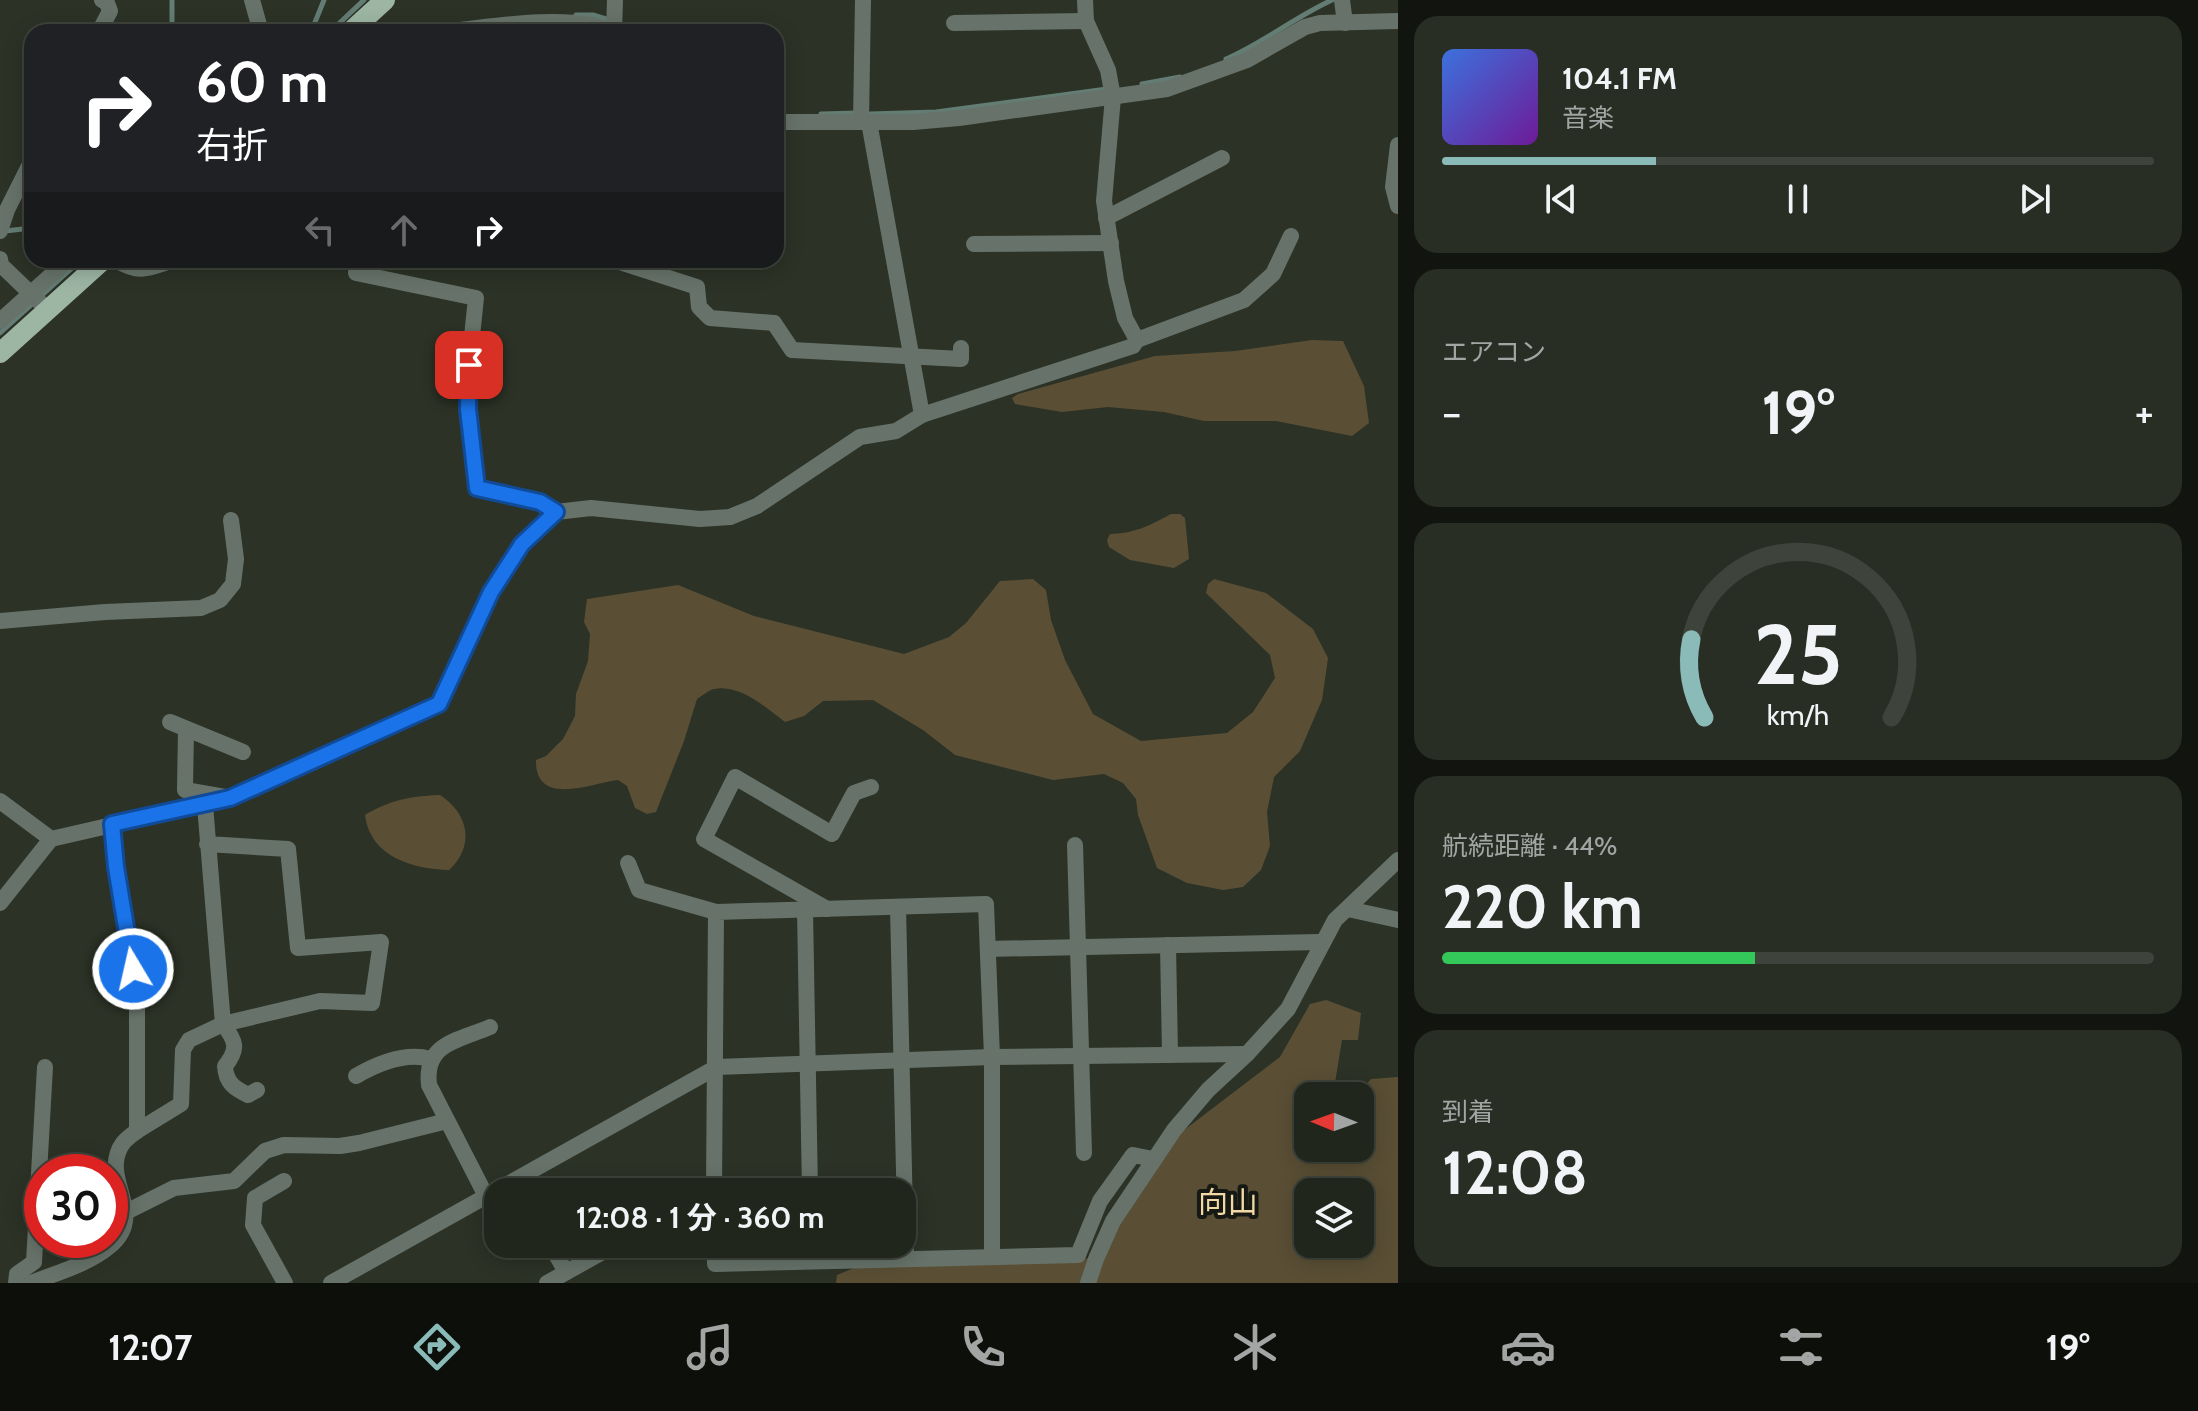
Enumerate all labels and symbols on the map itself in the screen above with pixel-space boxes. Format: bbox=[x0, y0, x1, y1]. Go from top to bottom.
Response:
pin bbox=[435, 331, 503, 399]
position arrow bbox=[91, 927, 175, 1011]
north arrow bbox=[1294, 1082, 1374, 1162]
speed limit sign: 30 bbox=[24, 1154, 128, 1258]
park label: 向山 bbox=[1198, 1184, 1258, 1221]

